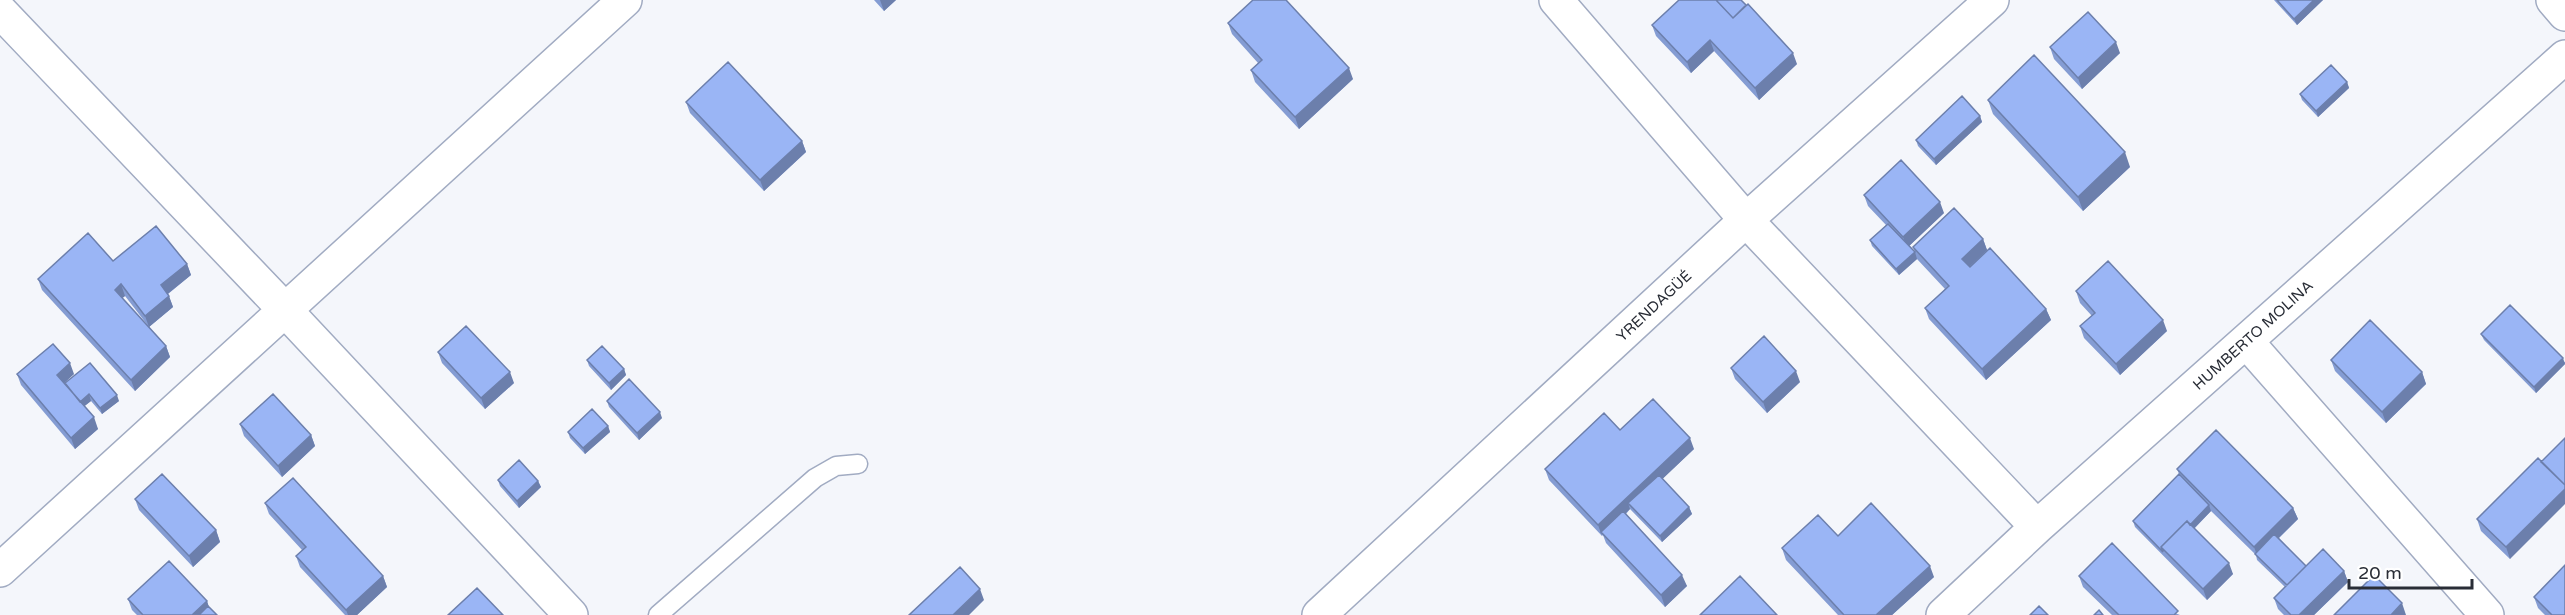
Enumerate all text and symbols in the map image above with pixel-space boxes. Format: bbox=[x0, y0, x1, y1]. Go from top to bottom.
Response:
street label: YRENDAGÜÉ bbox=[1613, 267, 1695, 345]
street label: HUMBERTO MOLINA bbox=[2189, 276, 2317, 394]
scale bar bbox=[2349, 552, 2472, 590]
text: 20 m bbox=[2358, 562, 2402, 584]

